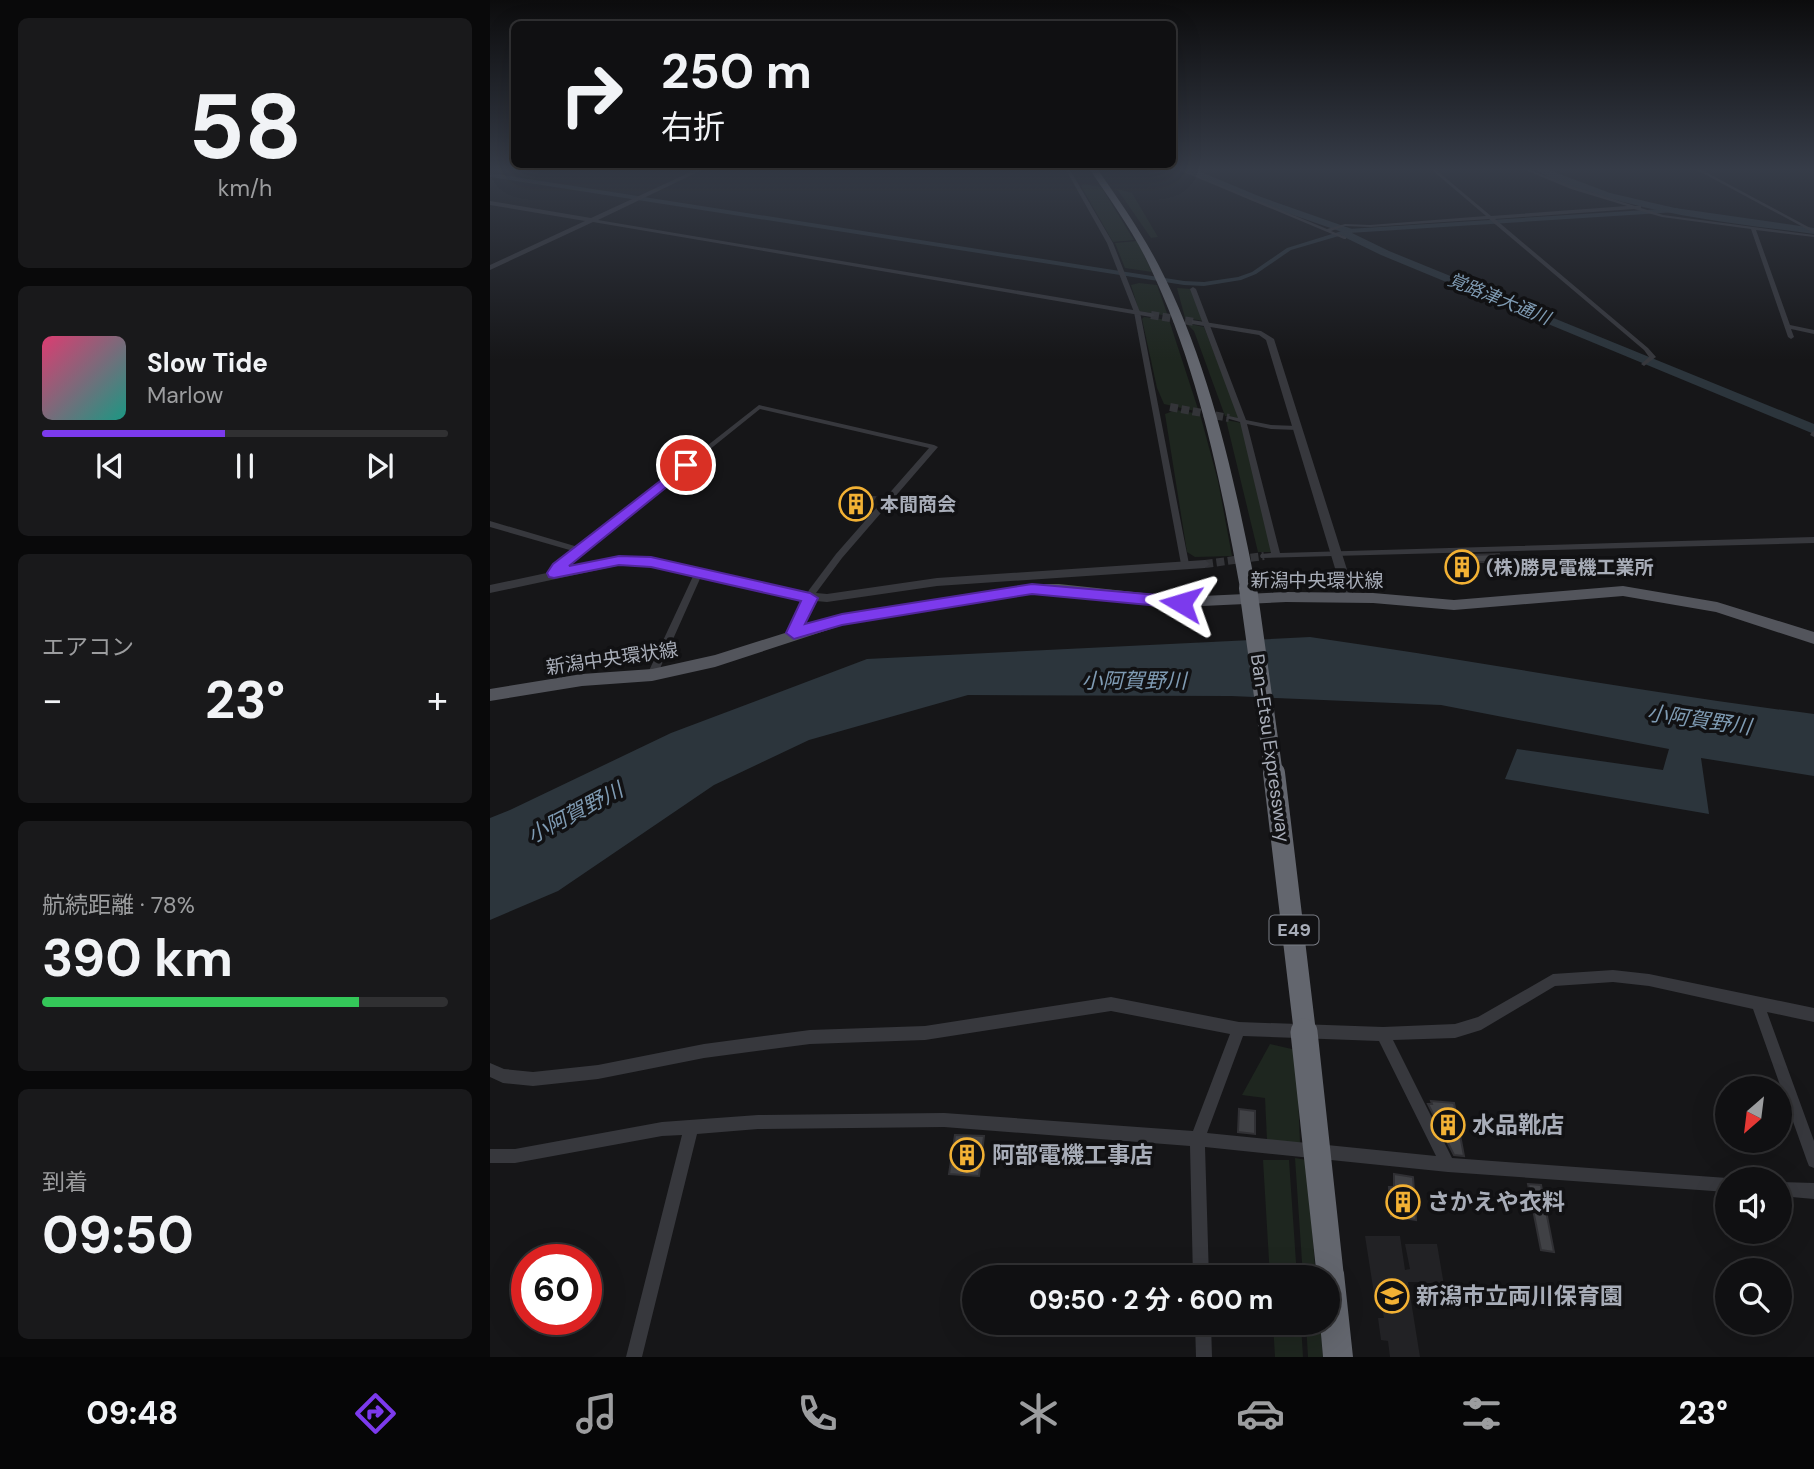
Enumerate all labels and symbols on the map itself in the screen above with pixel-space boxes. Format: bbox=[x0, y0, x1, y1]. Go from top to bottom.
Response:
water label: 覚路津大通川 bbox=[1444, 268, 1555, 331]
pin bbox=[656, 435, 716, 495]
building icon: 本間商会 bbox=[837, 485, 875, 523]
place label: 本間商会 bbox=[880, 492, 956, 517]
building icon: (株)勝見電機工業所 bbox=[1443, 548, 1481, 586]
place label: (株)勝見電機工業所 bbox=[1486, 555, 1653, 580]
position arrow bbox=[1144, 566, 1218, 640]
street label: 新潟中央環状線 bbox=[1250, 568, 1384, 593]
street label: 新潟中央環状線 bbox=[544, 637, 680, 680]
street label: Ban-Etsu Expressway bbox=[1245, 652, 1296, 844]
water label: 小阿賀野川 bbox=[1082, 667, 1188, 695]
water label: 小阿賀野川 bbox=[1645, 699, 1755, 741]
water label: 小阿賀野川 bbox=[522, 775, 630, 850]
road number: E49 bbox=[1270, 916, 1318, 945]
north arrow bbox=[1715, 1076, 1792, 1153]
building icon: 水品靴店 bbox=[1429, 1106, 1467, 1144]
place label: 水品靴店 bbox=[1472, 1110, 1564, 1140]
building icon: 阿部電機工事店 bbox=[948, 1136, 986, 1174]
place label: 阿部電機工事店 bbox=[992, 1140, 1153, 1170]
building icon: さかえや衣料 bbox=[1384, 1183, 1422, 1221]
place label: さかえや衣料 bbox=[1427, 1187, 1565, 1217]
speed limit sign: 60 bbox=[511, 1244, 602, 1335]
school or university icon: 新潟市立両川保育園 bbox=[1373, 1277, 1411, 1315]
place label: 新潟市立両川保育園 bbox=[1416, 1281, 1623, 1311]

